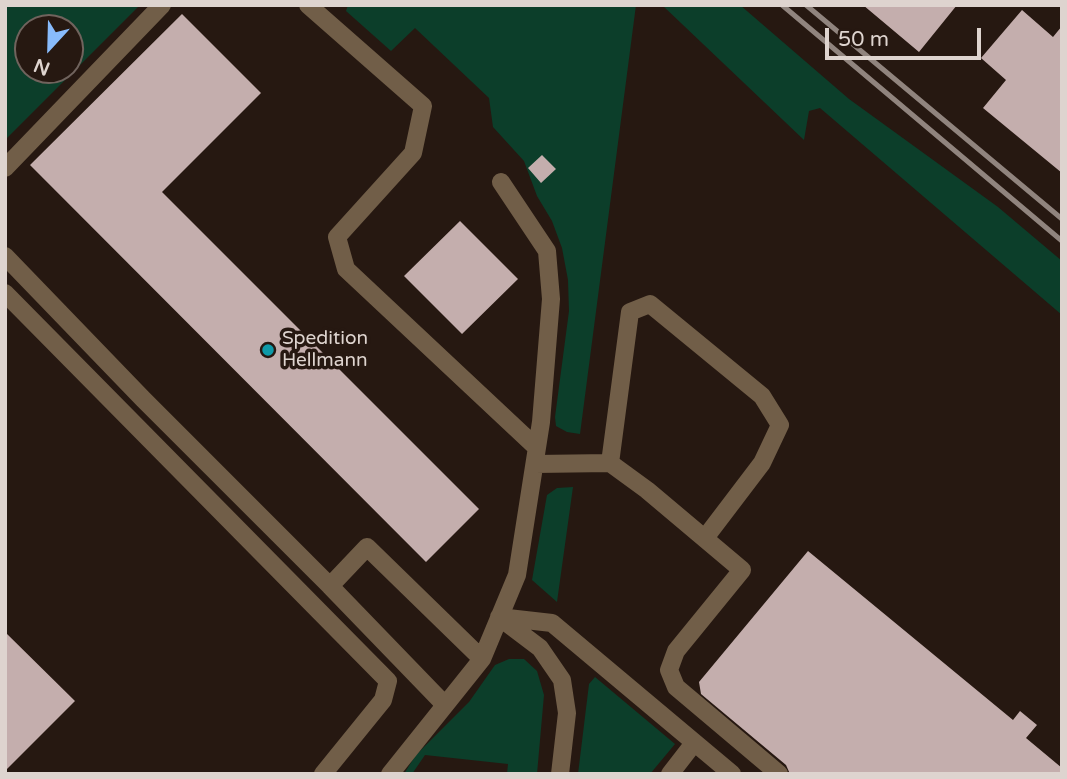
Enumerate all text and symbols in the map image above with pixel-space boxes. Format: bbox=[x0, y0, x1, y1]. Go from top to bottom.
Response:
north arrow bbox=[14, 14, 84, 84]
scale bar bbox=[829, 14, 985, 58]
text: 50 m bbox=[838, 27, 889, 52]
text: N bbox=[31, 54, 53, 80]
place label: Spedition Hellmann bbox=[282, 328, 368, 372]
marker: Spedition Hellmann bbox=[260, 342, 276, 358]

